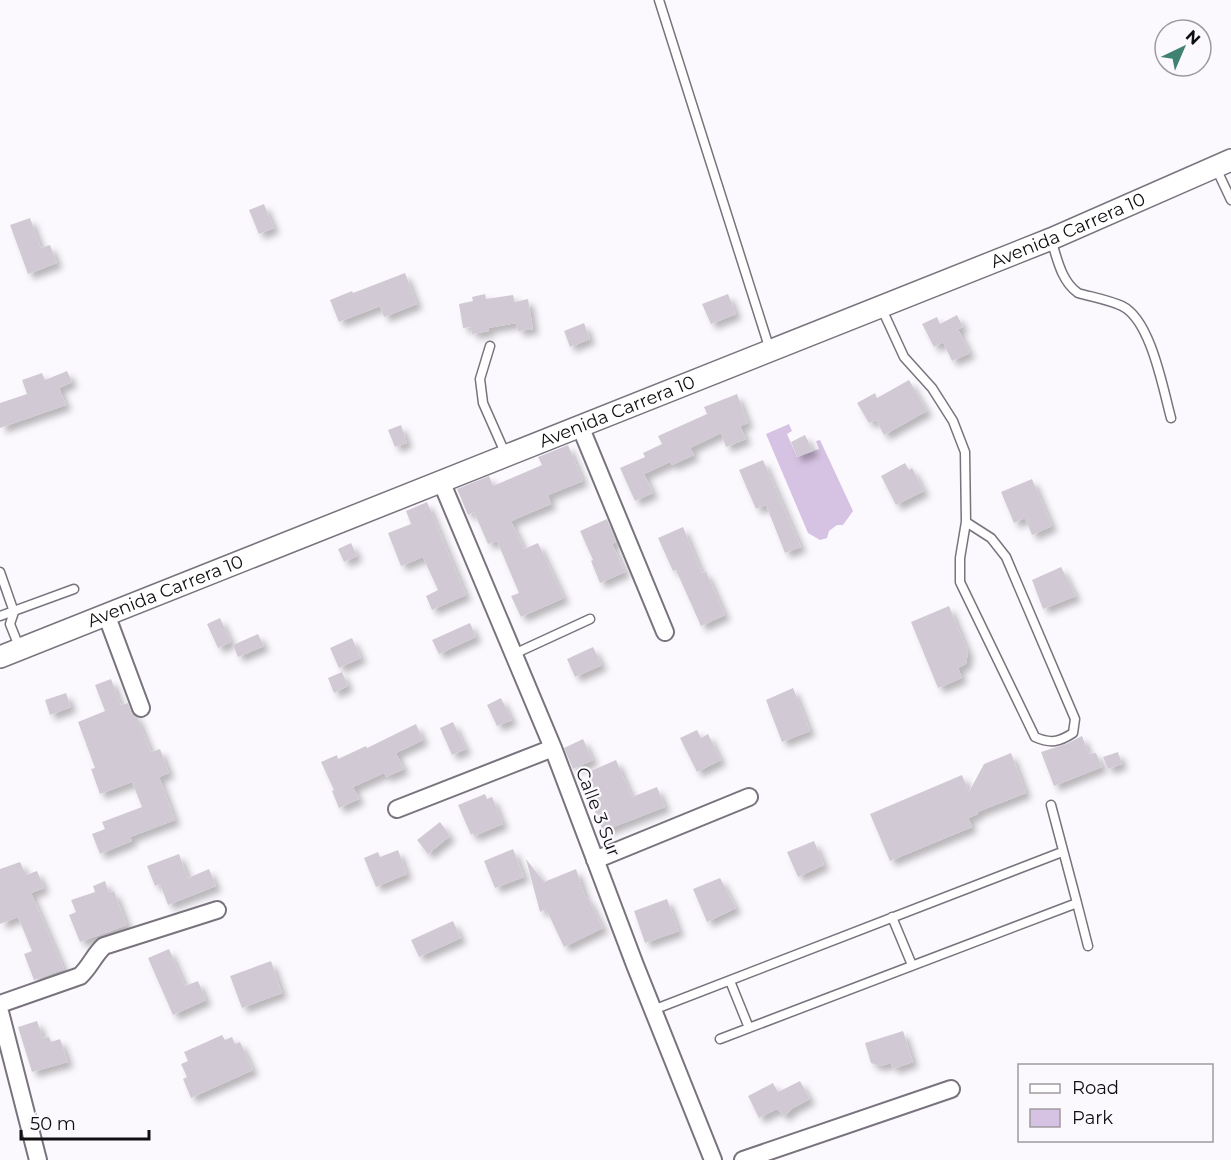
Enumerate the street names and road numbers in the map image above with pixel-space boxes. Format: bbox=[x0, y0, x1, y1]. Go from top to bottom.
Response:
street label: Avenida Carrera 10 bbox=[987, 188, 1149, 273]
street label: Avenida Carrera 10 bbox=[536, 371, 698, 452]
street label: Avenida Carrera 10 bbox=[84, 550, 247, 632]
street label: Calle 3 Sur bbox=[571, 764, 625, 860]

